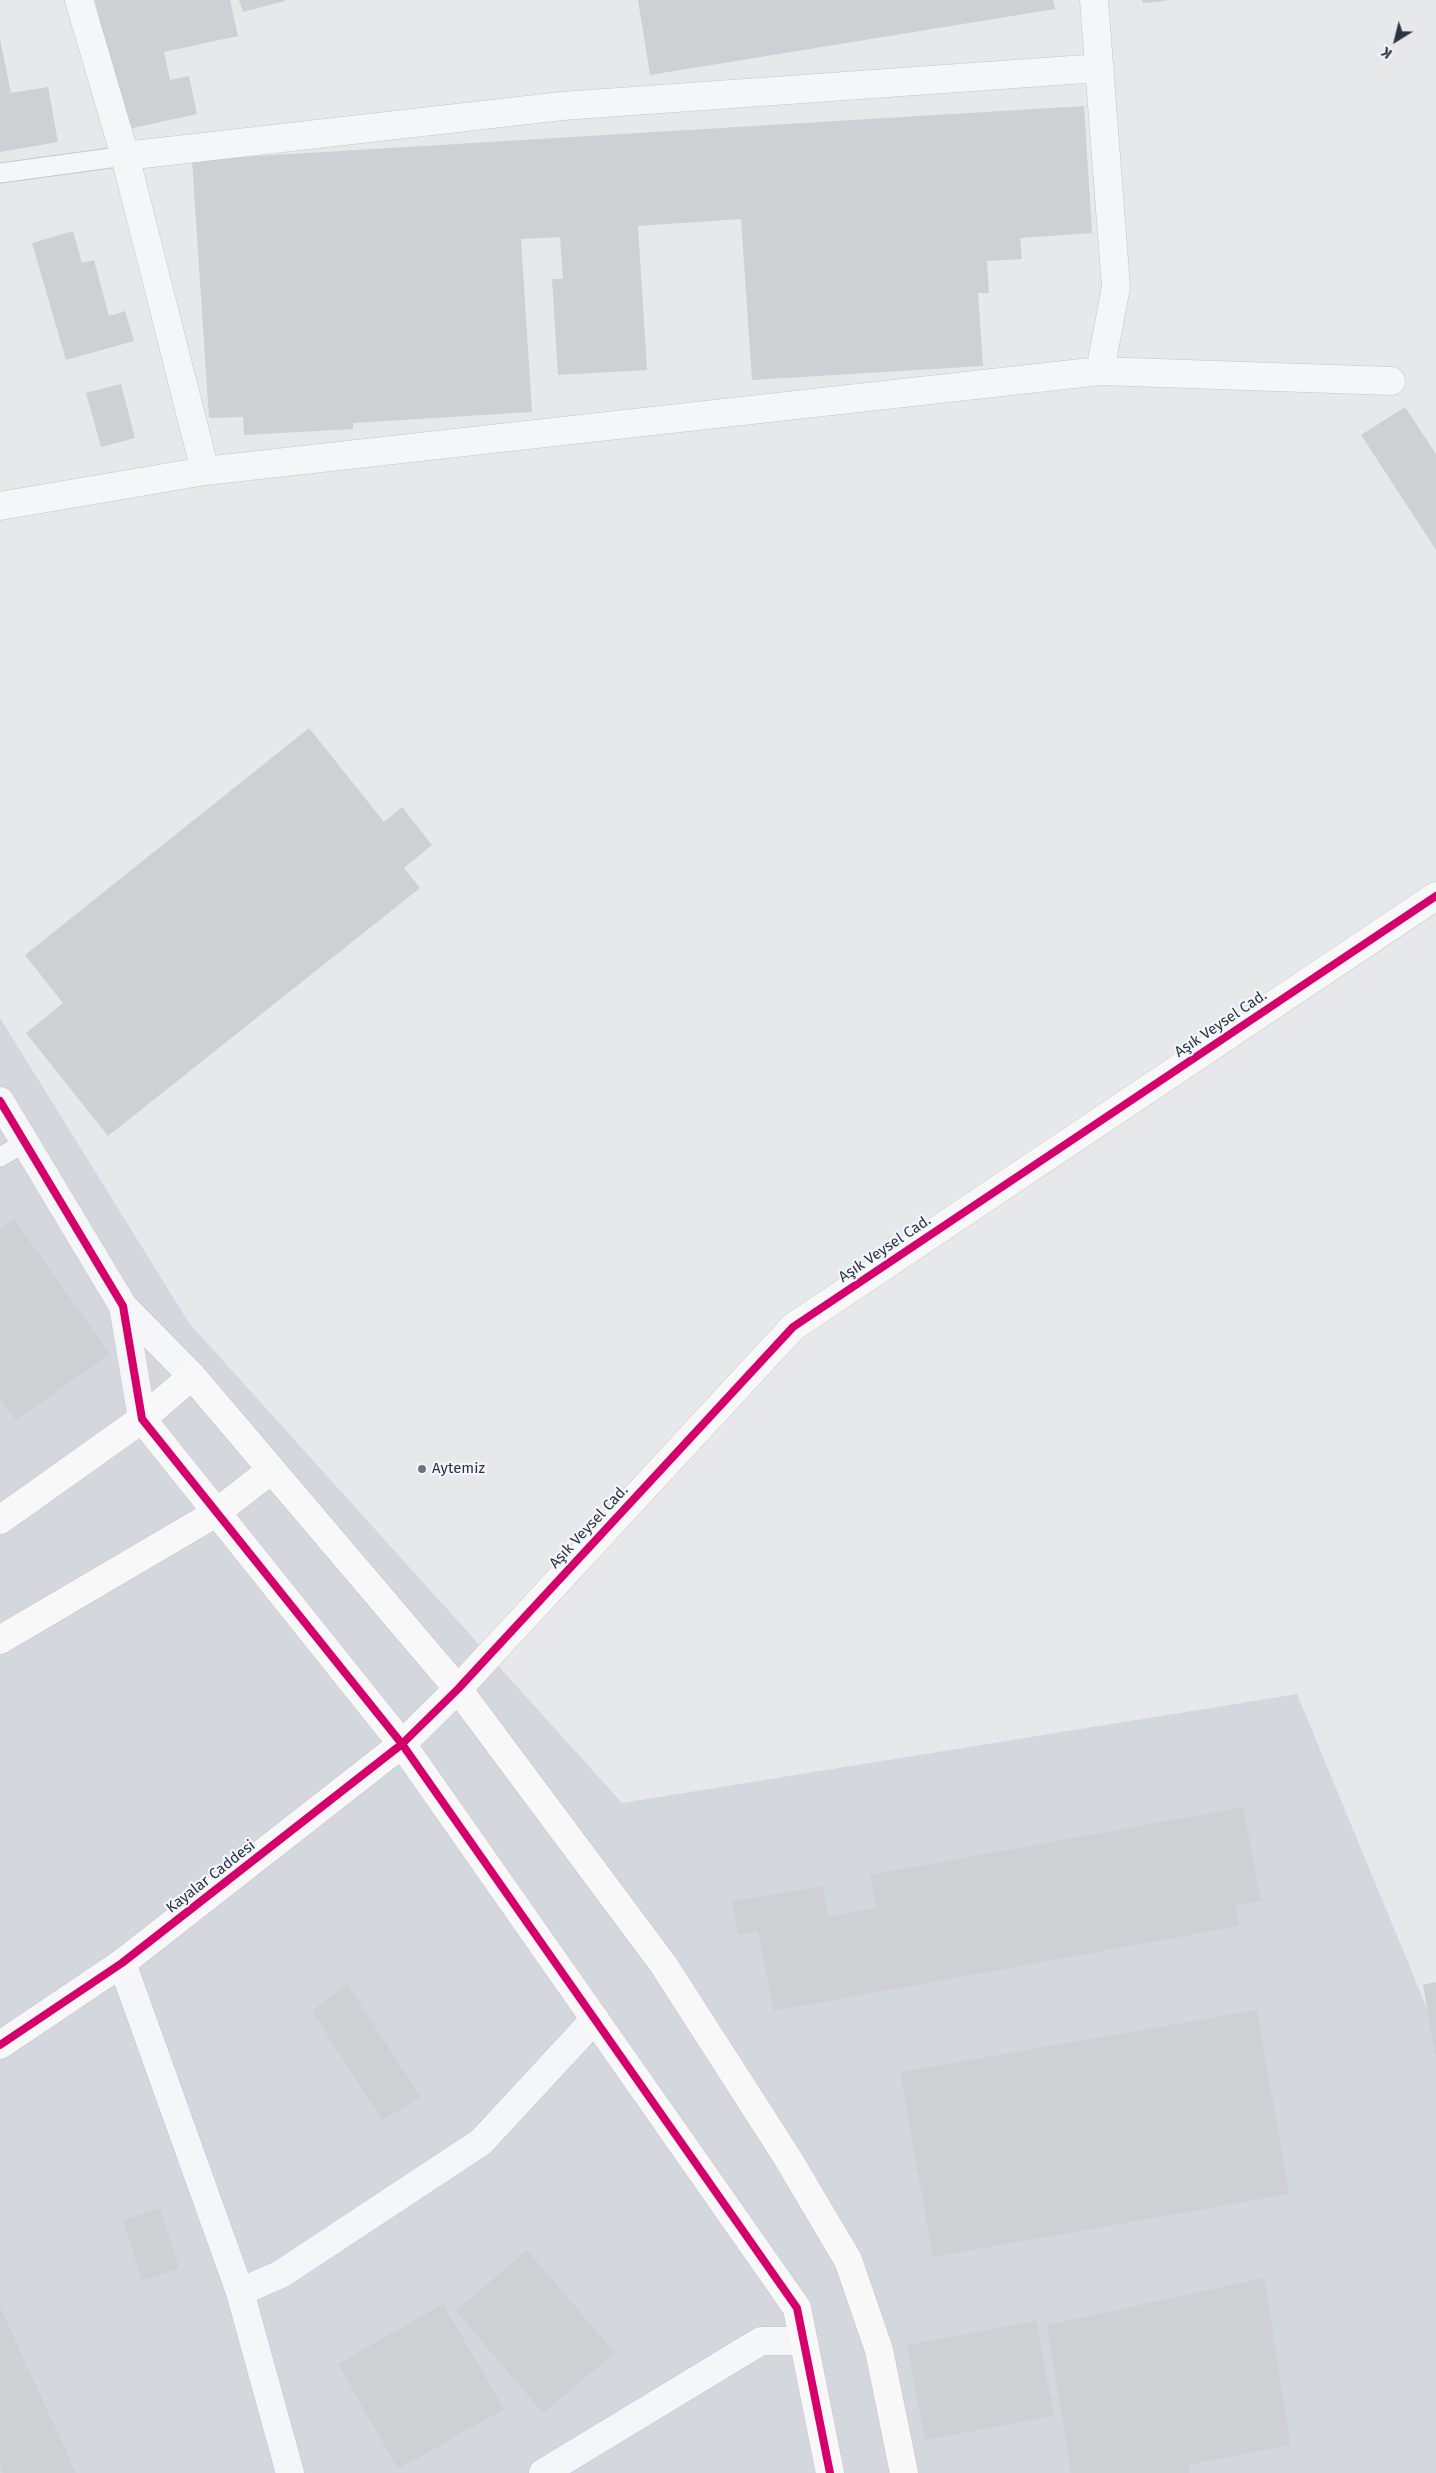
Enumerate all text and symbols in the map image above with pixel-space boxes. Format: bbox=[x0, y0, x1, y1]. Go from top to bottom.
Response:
north arrow bbox=[1371, 15, 1421, 65]
text: K bbox=[1378, 43, 1395, 62]
street label: Aşık Veysel Cad. bbox=[1171, 987, 1271, 1061]
street label: Aşık Veysel Cad. bbox=[835, 1212, 935, 1286]
place label: Aytemiz bbox=[432, 1460, 485, 1478]
marker: Aytemiz bbox=[416, 1463, 428, 1475]
street label: Aşık Veysel Cad. bbox=[546, 1482, 632, 1572]
street label: Kayalar Caddesi bbox=[163, 1837, 259, 1917]

